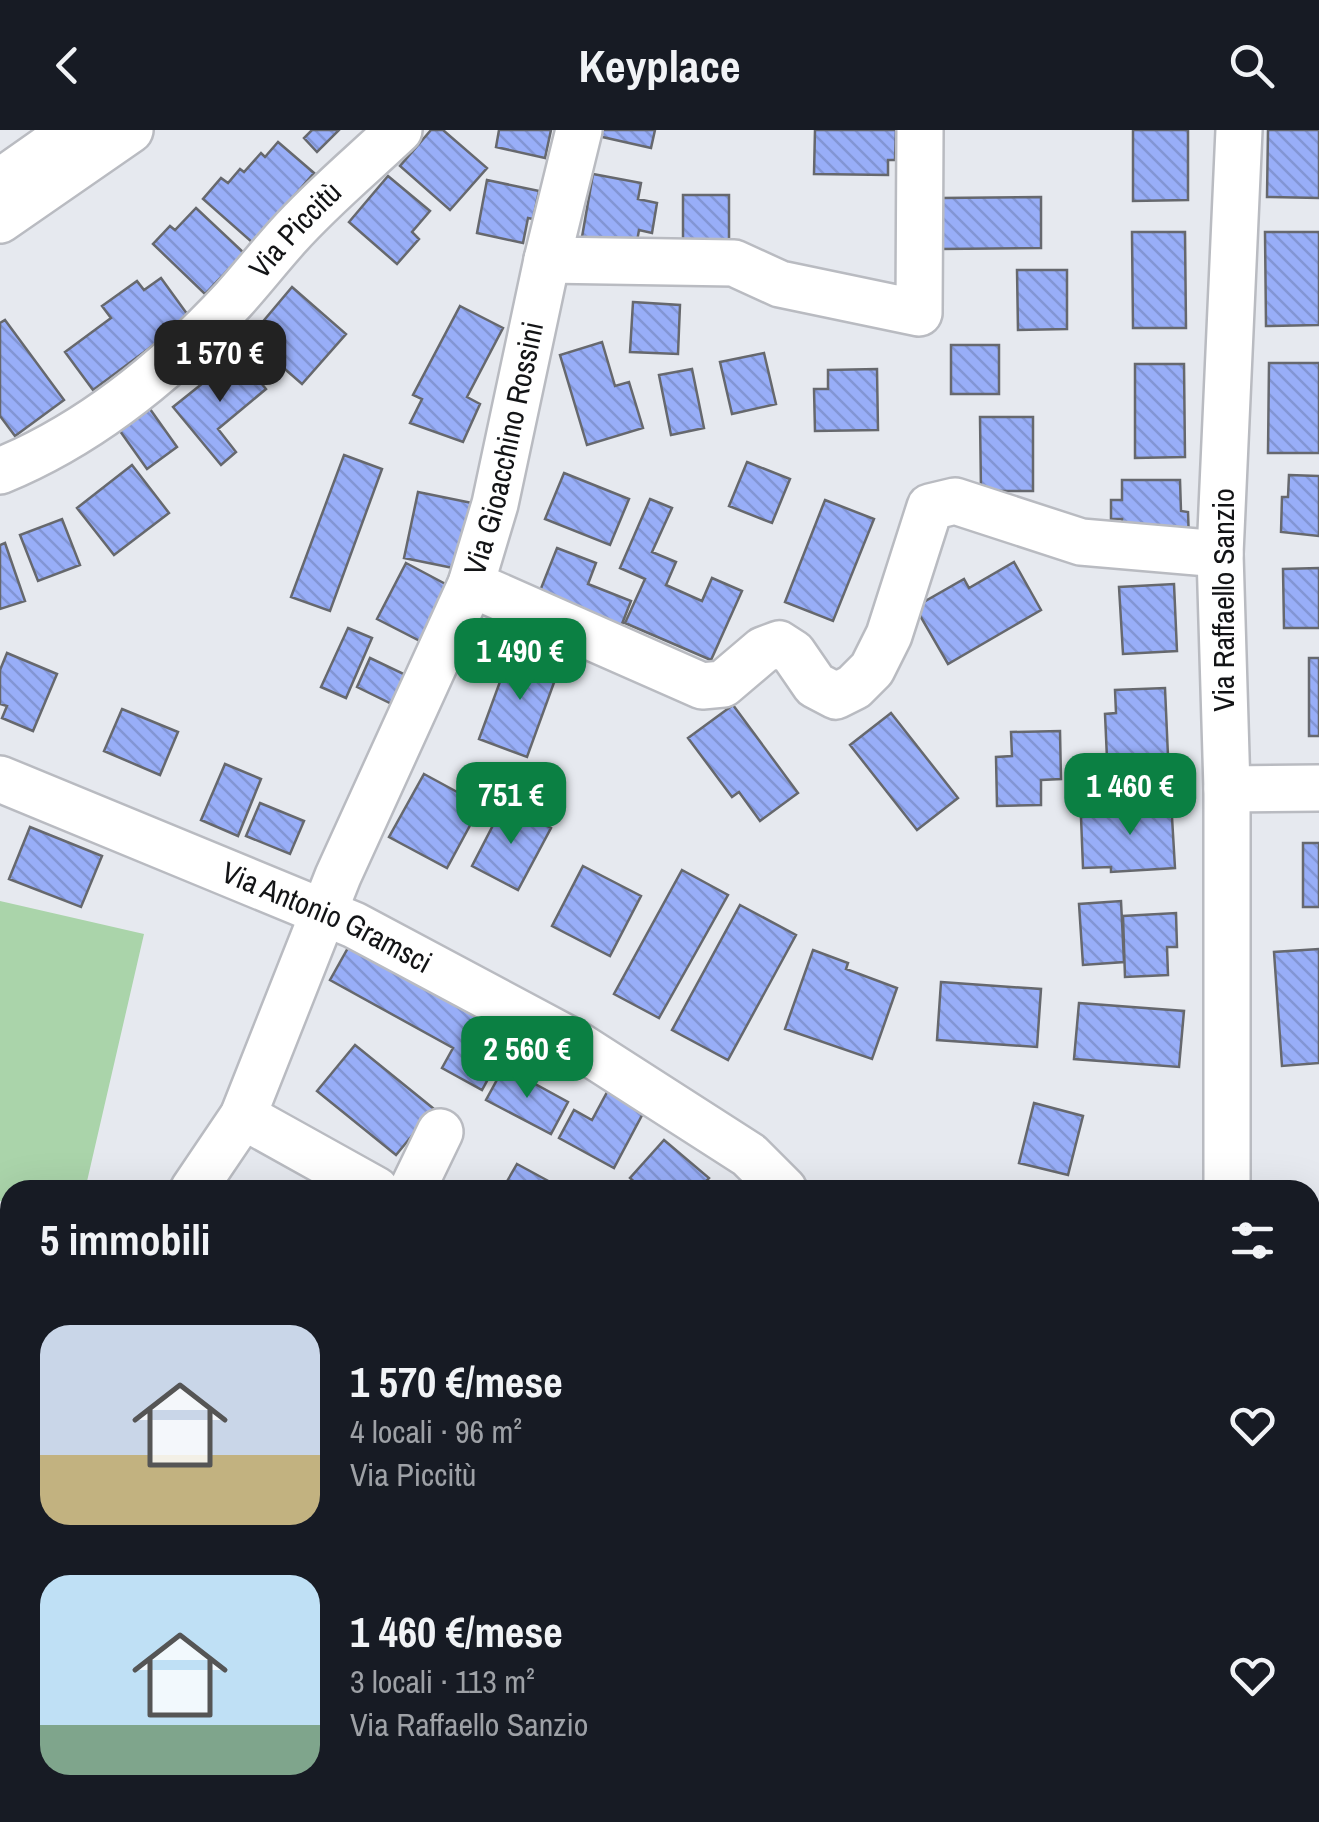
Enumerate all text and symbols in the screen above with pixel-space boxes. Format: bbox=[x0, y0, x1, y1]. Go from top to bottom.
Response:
text: Keyplace bbox=[578, 35, 741, 96]
icon: back bbox=[40, 38, 95, 93]
icon: search bbox=[1224, 38, 1279, 93]
street label: Via Piccitù bbox=[239, 172, 349, 286]
street label: Via Gioacchino Rossini bbox=[454, 318, 552, 580]
pin: 1 570 € bbox=[128, 320, 312, 405]
text: 1 570 € bbox=[176, 331, 264, 374]
street label: Via Raffaello Sanzio bbox=[1203, 488, 1243, 712]
pin: 1 490 € bbox=[428, 618, 612, 703]
text: 1 490 € bbox=[476, 629, 564, 672]
pin: 1 460 € bbox=[1038, 753, 1222, 838]
pin: 751 € bbox=[441, 762, 581, 847]
text: 1 460 € bbox=[1086, 764, 1174, 807]
text: 751 € bbox=[478, 773, 544, 816]
street label: Via Antonio Gramsci bbox=[216, 852, 439, 982]
pin: 2 560 € bbox=[435, 1016, 619, 1101]
text: 2 560 € bbox=[483, 1027, 571, 1070]
text: 5 immobili bbox=[40, 1212, 210, 1268]
icon: filters bbox=[1225, 1213, 1280, 1268]
text: 1 570 €/mese bbox=[350, 1354, 563, 1410]
icon: home bbox=[120, 1365, 240, 1485]
icon: heart bbox=[1225, 1398, 1280, 1453]
text: 4 locali · 96 m² bbox=[350, 1410, 522, 1453]
text: Via Piccitù bbox=[350, 1453, 476, 1496]
text: 1 460 €/mese bbox=[350, 1604, 563, 1660]
icon: home bbox=[120, 1615, 240, 1735]
icon: heart bbox=[1225, 1648, 1280, 1703]
text: 3 locali · 113 m² bbox=[350, 1660, 535, 1703]
text: Via Raffaello Sanzio bbox=[350, 1703, 588, 1746]

